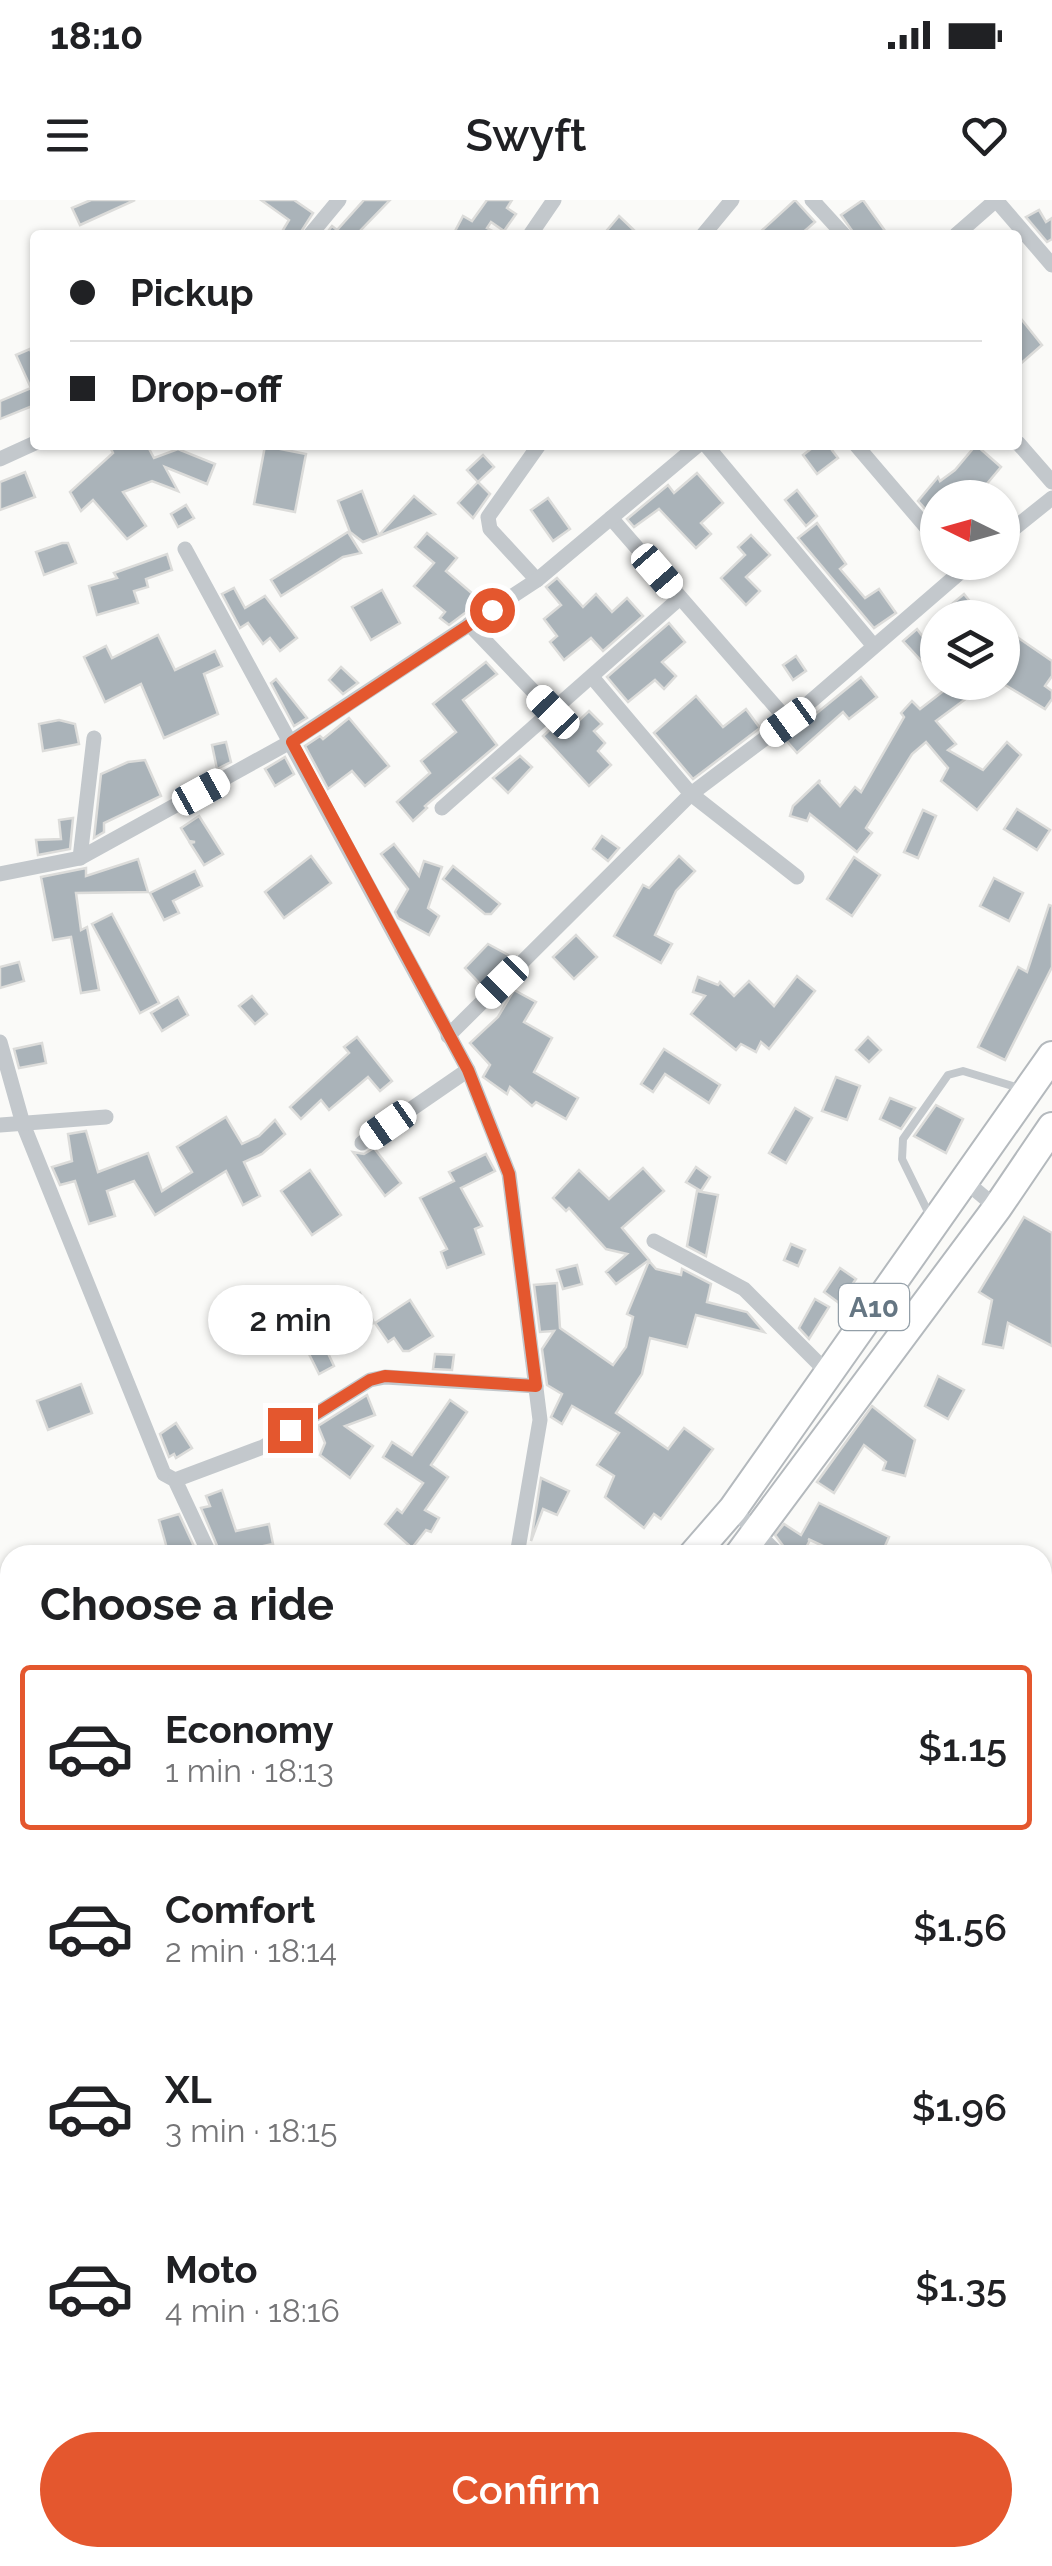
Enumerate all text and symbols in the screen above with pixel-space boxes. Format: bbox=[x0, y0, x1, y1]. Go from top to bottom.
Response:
text: 18:10 bbox=[50, 13, 143, 58]
icon: menu bbox=[40, 108, 95, 163]
icon: heart bbox=[957, 108, 1012, 163]
text: Swyft bbox=[465, 109, 587, 162]
text: Pickup bbox=[130, 270, 254, 315]
text: Drop-off bbox=[130, 366, 282, 411]
north arrow bbox=[920, 480, 1020, 580]
map controls bbox=[920, 480, 1020, 700]
car bbox=[626, 539, 688, 603]
route start bbox=[470, 588, 515, 633]
button: layers bbox=[920, 600, 1020, 700]
car bbox=[521, 680, 585, 744]
car bbox=[755, 692, 821, 752]
car bbox=[167, 764, 235, 820]
car bbox=[470, 950, 534, 1014]
car bbox=[355, 1096, 421, 1154]
road number: A10 bbox=[839, 1284, 909, 1330]
callout: 2 min bbox=[208, 1285, 372, 1355]
text: 2 min bbox=[250, 1301, 331, 1338]
route end bbox=[268, 1408, 313, 1453]
text: Choose a ride bbox=[40, 1578, 334, 1631]
icon: car bbox=[45, 1703, 135, 1793]
text: Economy bbox=[165, 1707, 334, 1752]
text: $1.15 bbox=[918, 1725, 1007, 1770]
text: 1 min · 18:13 bbox=[165, 1752, 334, 1789]
icon: car bbox=[45, 1883, 135, 1973]
text: Comfort bbox=[165, 1887, 315, 1932]
text: $1.56 bbox=[913, 1905, 1007, 1950]
text: 2 min · 18:14 bbox=[165, 1932, 337, 1969]
icon: car bbox=[45, 2063, 135, 2153]
text: XL bbox=[165, 2067, 212, 2112]
text: $1.96 bbox=[912, 2085, 1007, 2130]
text: 3 min · 18:15 bbox=[165, 2112, 337, 2149]
icon: car bbox=[45, 2243, 135, 2333]
text: Moto bbox=[165, 2247, 258, 2292]
text: $1.35 bbox=[915, 2265, 1007, 2310]
text: 4 min · 18:16 bbox=[165, 2292, 340, 2329]
button: Confirm bbox=[40, 2432, 1012, 2547]

